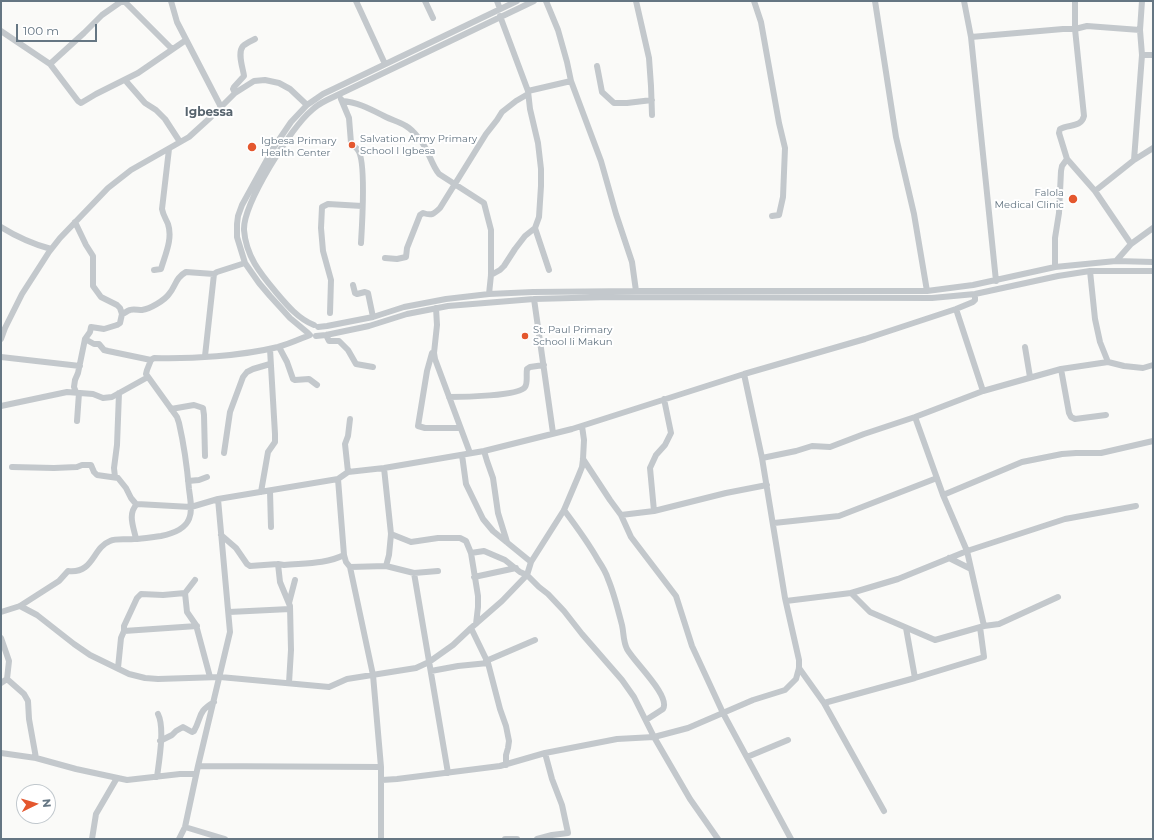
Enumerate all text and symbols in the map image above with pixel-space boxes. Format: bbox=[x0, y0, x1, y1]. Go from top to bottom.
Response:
scale bar bbox=[18, 16, 99, 42]
text: 100 m bbox=[23, 23, 59, 38]
district label: Igbessa bbox=[185, 105, 233, 119]
place label: Salvation Army Primary School I Igbesa bbox=[360, 133, 477, 156]
place label: Igbesa Primary Health Center bbox=[261, 135, 337, 158]
marker: Salvation Army Primary School I Igbesa bbox=[347, 140, 357, 150]
marker: Igbesa Primary Health Center bbox=[246, 141, 258, 153]
place label: Falola Medical Clinic bbox=[995, 187, 1064, 210]
marker: Falola Medical Clinic bbox=[1067, 193, 1079, 205]
place label: St. Paul Primary School Ii Makun bbox=[533, 324, 612, 348]
marker: St. Paul Primary School Ii Makun bbox=[520, 331, 530, 341]
north arrow bbox=[16, 784, 56, 824]
text: N bbox=[40, 798, 54, 808]

